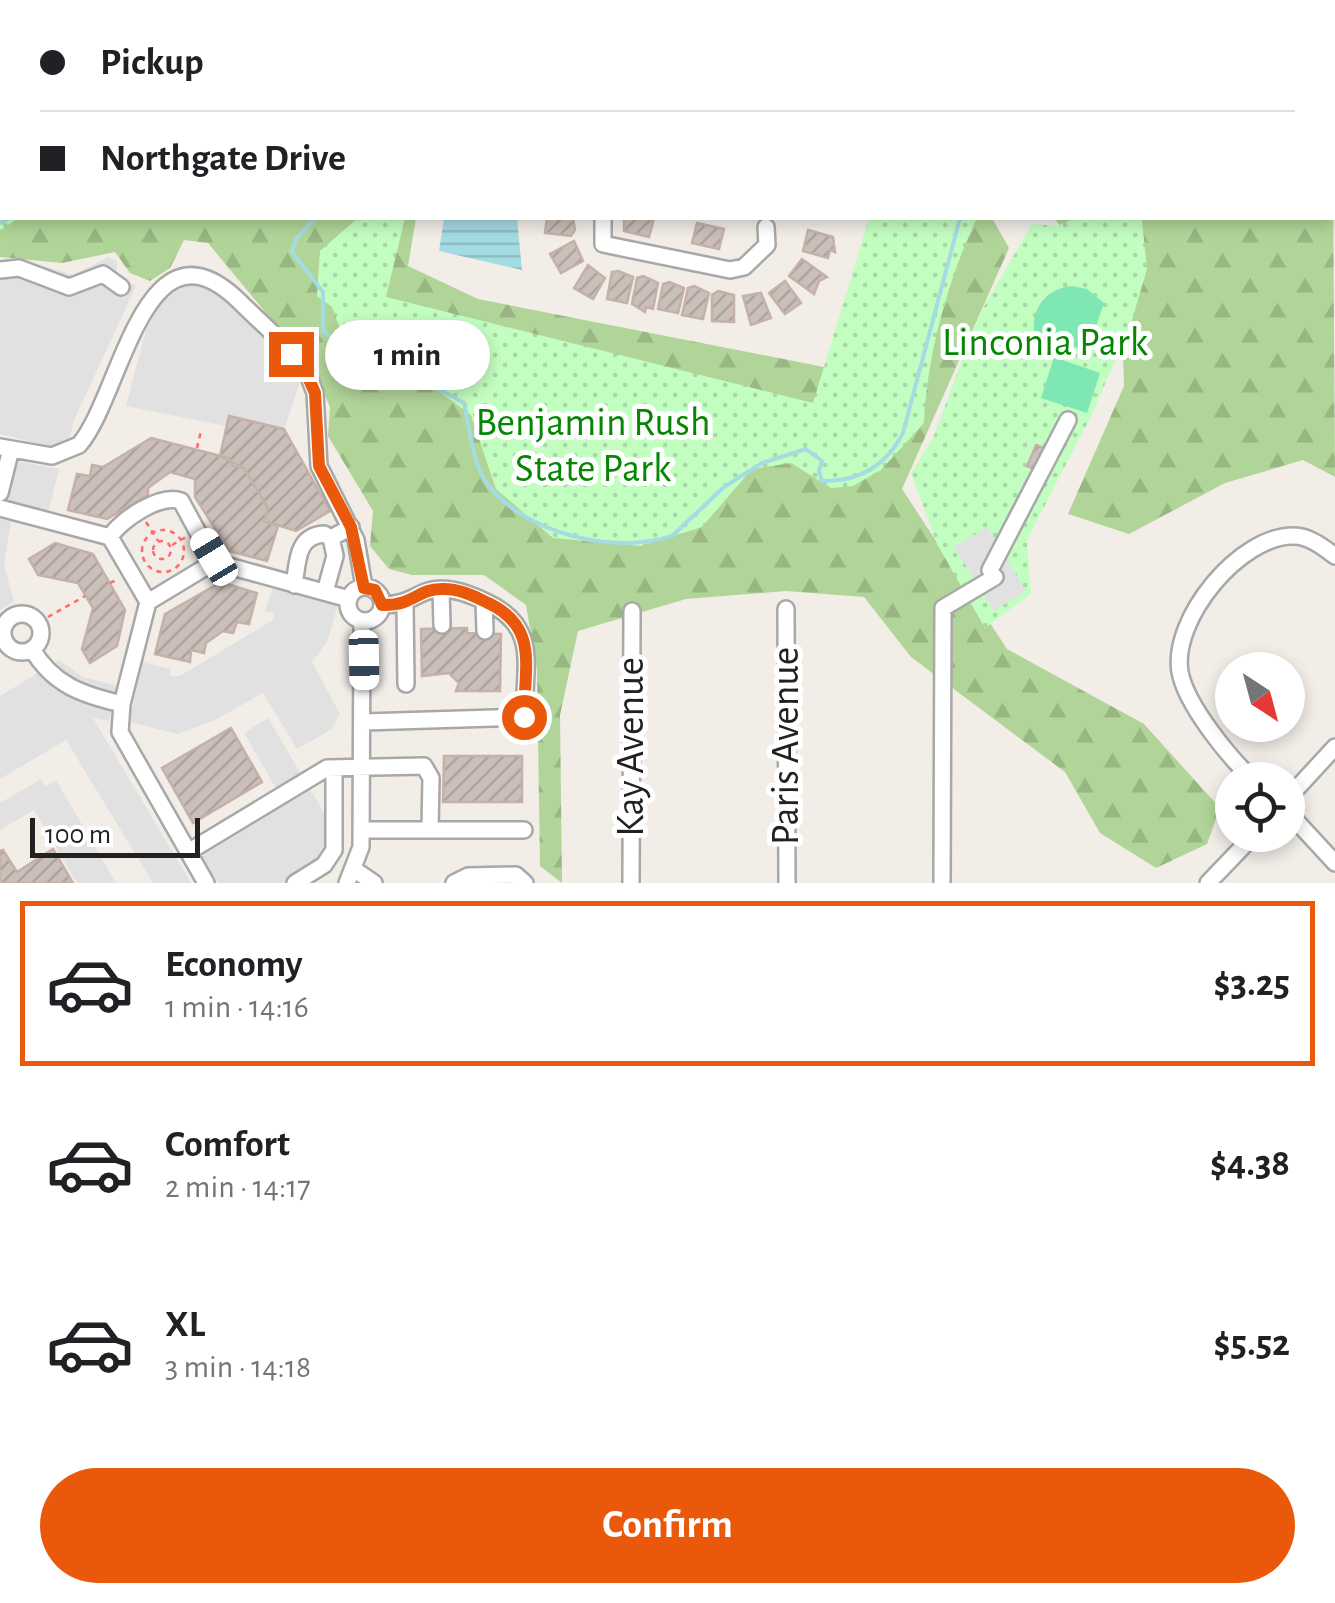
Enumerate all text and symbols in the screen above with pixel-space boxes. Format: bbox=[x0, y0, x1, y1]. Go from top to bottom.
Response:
text: Pickup bbox=[100, 44, 204, 82]
text: Northgate Drive bbox=[100, 140, 346, 178]
callout: 1 min bbox=[326, 319, 491, 389]
park label: Linconia Park bbox=[942, 323, 1148, 363]
route end bbox=[269, 332, 314, 377]
text: 1 min bbox=[374, 339, 441, 371]
park label: Benjamin Rush State Park bbox=[475, 403, 711, 489]
car bbox=[186, 524, 242, 590]
car bbox=[348, 630, 380, 690]
street label: Paris Avenue bbox=[766, 647, 806, 845]
north arrow bbox=[1215, 652, 1305, 742]
map controls bbox=[1215, 652, 1305, 852]
street label: Kay Avenue bbox=[611, 657, 651, 837]
route start bbox=[502, 695, 547, 740]
button: locate bbox=[1215, 762, 1305, 852]
scale bar bbox=[30, 813, 200, 858]
text: 100 m bbox=[45, 821, 111, 849]
icon: car bbox=[45, 939, 135, 1029]
text: Economy bbox=[165, 946, 303, 984]
text: $3.25 bbox=[1214, 965, 1290, 1003]
text: 1 min · 14:16 bbox=[165, 991, 309, 1023]
icon: car bbox=[45, 1119, 135, 1209]
text: Comfort bbox=[165, 1126, 290, 1164]
text: $4.38 bbox=[1210, 1145, 1290, 1183]
text: 2 min · 14:17 bbox=[165, 1171, 311, 1203]
icon: car bbox=[45, 1299, 135, 1389]
text: XL bbox=[165, 1306, 205, 1344]
text: $5.52 bbox=[1213, 1325, 1290, 1363]
text: 3 min · 14:18 bbox=[165, 1351, 311, 1383]
button: Confirm bbox=[40, 1468, 1295, 1583]

